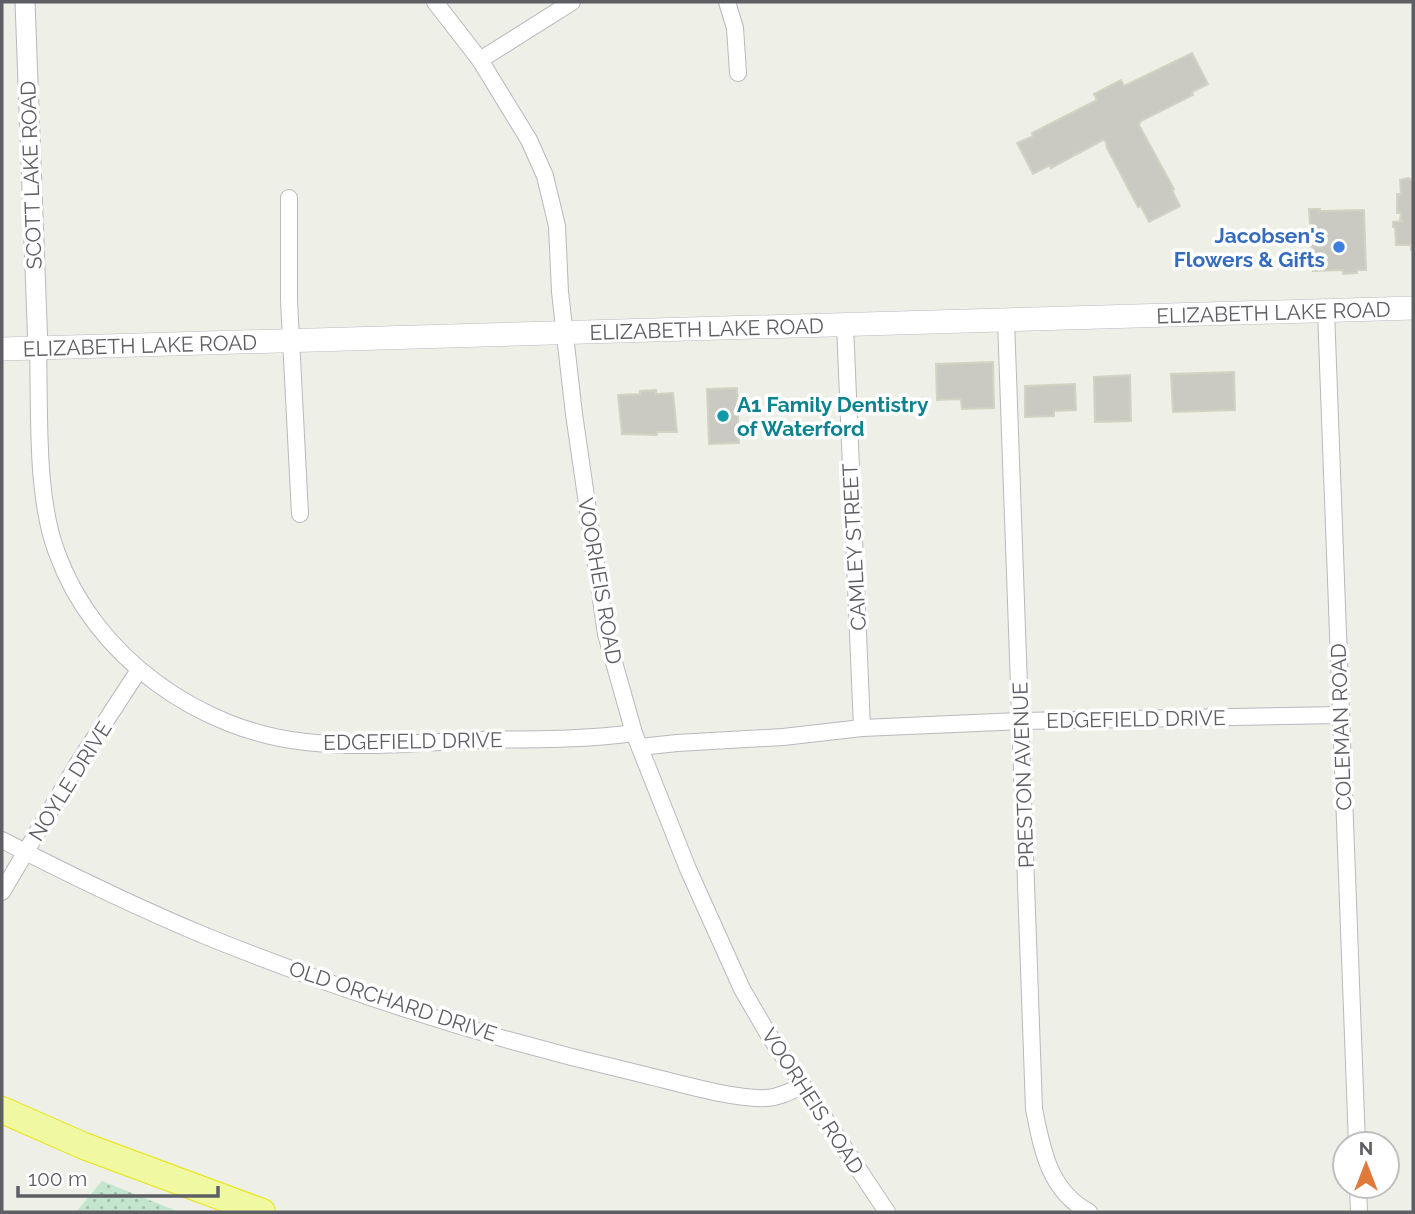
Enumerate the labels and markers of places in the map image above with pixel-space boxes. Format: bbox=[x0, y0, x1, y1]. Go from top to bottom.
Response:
place label: Jacobsen's Flowers & Gifts bbox=[1174, 223, 1325, 272]
marker: Jacobsen's Flowers & Gifts bbox=[1331, 239, 1347, 255]
place label: A1 Family Dentistry of Waterford bbox=[737, 392, 929, 441]
marker: A1 Family Dentistry of Waterford bbox=[715, 408, 731, 424]

